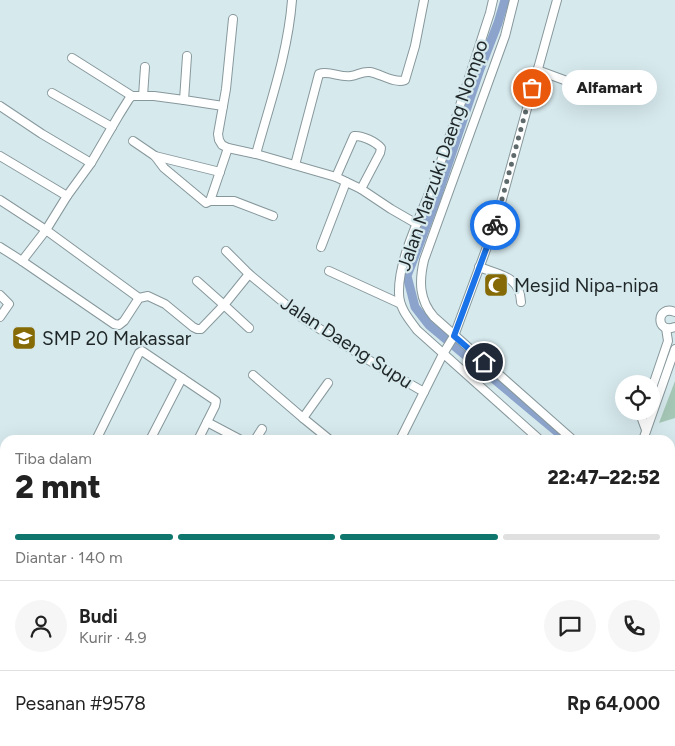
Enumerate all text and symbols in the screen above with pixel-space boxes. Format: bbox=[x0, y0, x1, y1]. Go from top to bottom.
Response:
street label: Jalan Marzuki Daeng Nompo bbox=[392, 37, 493, 274]
pin bbox=[511, 67, 553, 109]
callout: Alfamart bbox=[562, 70, 657, 106]
icon: bag bbox=[518, 74, 546, 102]
text: Alfamart bbox=[576, 78, 643, 97]
courier bbox=[470, 200, 520, 250]
icon: bike bbox=[481, 211, 509, 239]
mosque icon: Mesjid Nipa-nipa bbox=[483, 272, 509, 298]
place label: Mesjid Nipa-nipa bbox=[514, 274, 659, 297]
street label: Jalan Daeng Supu bbox=[277, 291, 417, 394]
school or university icon: SMP 20 Makassar bbox=[11, 325, 37, 351]
place label: SMP 20 Makassar bbox=[42, 327, 192, 350]
pin bbox=[463, 341, 505, 383]
icon: home bbox=[470, 348, 498, 376]
map controls bbox=[615, 375, 660, 420]
button: locate bbox=[615, 375, 660, 420]
text: Tiba dalam bbox=[15, 449, 92, 468]
text: 22:47–22:52 bbox=[547, 466, 660, 489]
text: 2 mnt bbox=[15, 468, 101, 506]
text: Diantar · 140 m bbox=[15, 548, 123, 567]
button: person bbox=[15, 600, 67, 652]
button: chat bbox=[544, 600, 596, 652]
button: phone bbox=[608, 600, 660, 652]
text: Budi bbox=[79, 605, 118, 628]
text: Kurir · 4.9 bbox=[79, 628, 146, 647]
text: Pesanan #9578 bbox=[15, 692, 146, 715]
text: Rp 64,000 bbox=[567, 692, 660, 715]

